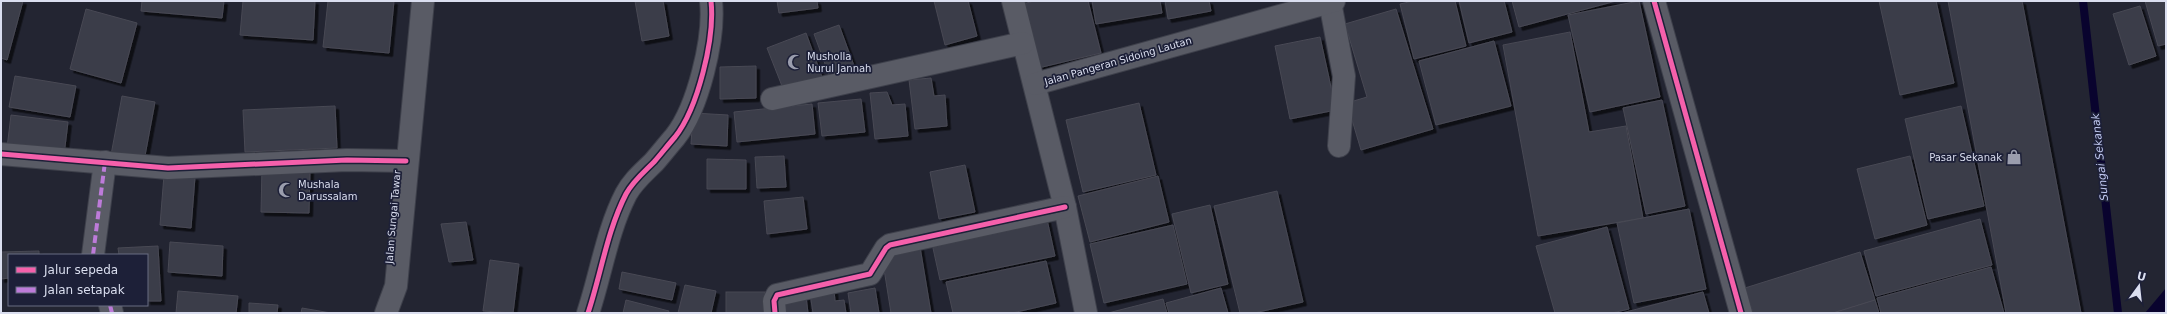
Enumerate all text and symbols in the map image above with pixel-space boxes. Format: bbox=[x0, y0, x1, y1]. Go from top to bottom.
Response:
street label: Jalan Pangeran Sidoing Lautan bbox=[1042, 35, 1193, 88]
place label: Musholla Nurul Jannah bbox=[807, 51, 871, 74]
mosque icon: Musholla Nurul Jannah bbox=[786, 53, 804, 71]
water label: Sungai Sekanak bbox=[2089, 112, 2111, 202]
shop icon: Pasar Sekanak bbox=[2005, 148, 2023, 166]
place label: Pasar Sekanak bbox=[1929, 152, 2002, 163]
street label: Jalan Sungai Tawar bbox=[383, 169, 403, 265]
place label: Mushala Darussalam bbox=[298, 179, 357, 202]
mosque icon: Mushala Darussalam bbox=[277, 181, 295, 199]
legend bbox=[8, 254, 148, 306]
text: Jalur sepeda bbox=[43, 263, 118, 277]
north arrow bbox=[2119, 266, 2159, 306]
text: U bbox=[2135, 269, 2147, 284]
text: Jalan setapak bbox=[43, 283, 125, 297]

